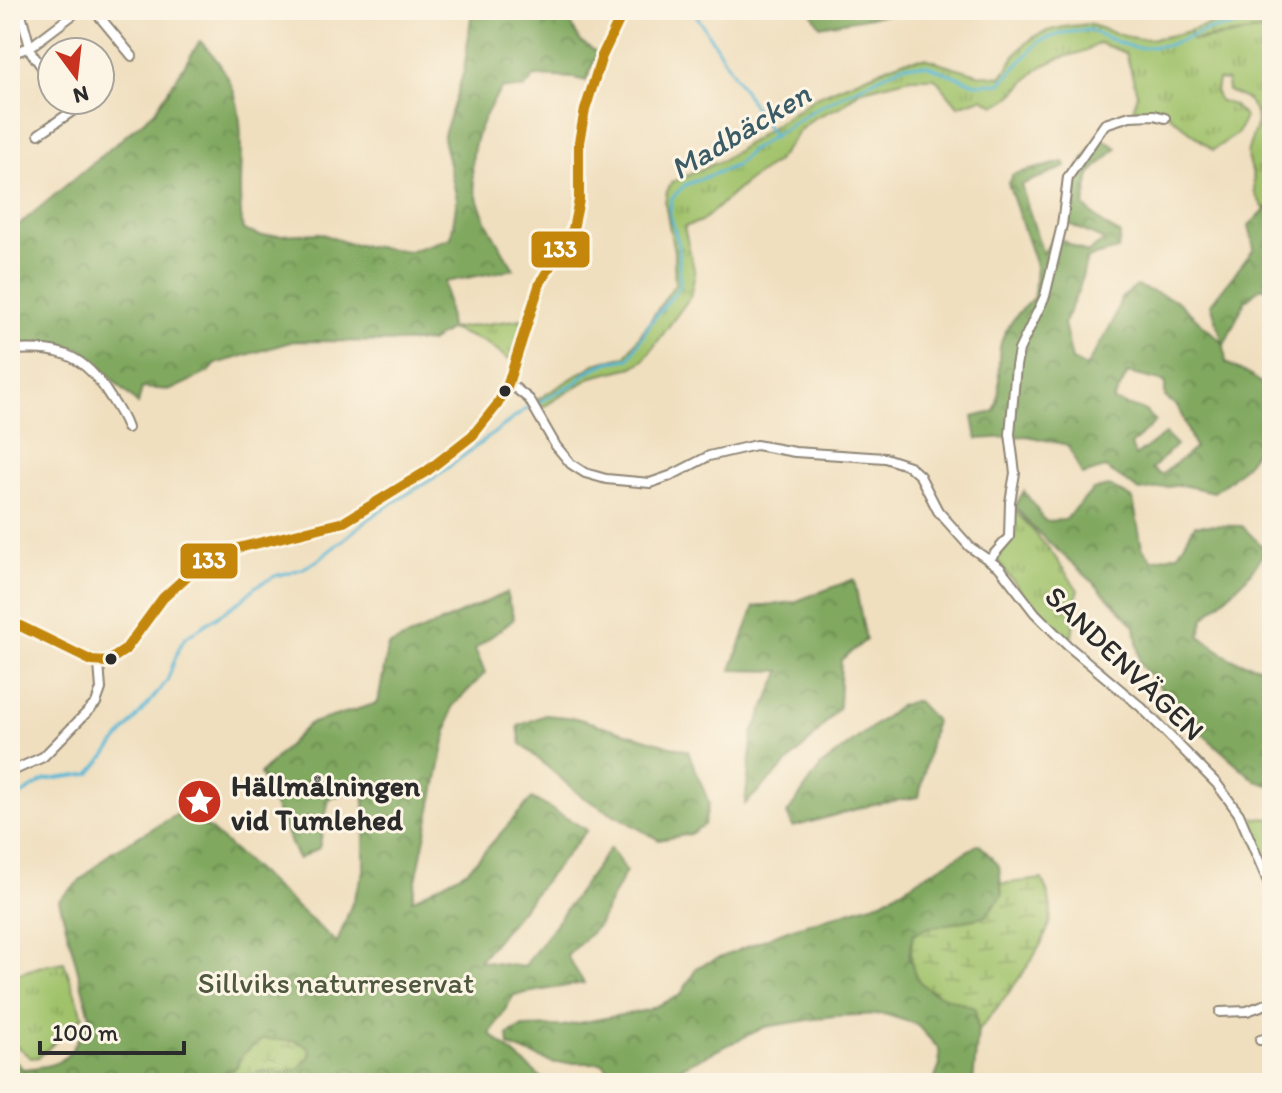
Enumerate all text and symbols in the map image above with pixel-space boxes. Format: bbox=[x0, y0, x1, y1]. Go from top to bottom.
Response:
north arrow bbox=[36, 36, 116, 116]
water label: Madbäcken bbox=[663, 74, 818, 188]
text: N bbox=[70, 80, 92, 110]
line badge: 133 bbox=[530, 230, 591, 269]
text: 133 bbox=[543, 236, 577, 263]
unlabelled marker bbox=[497, 383, 513, 399]
line badge: 133 bbox=[179, 542, 239, 580]
text: 133 bbox=[192, 547, 226, 574]
street label: SANDENVÄGEN bbox=[1037, 578, 1213, 748]
unlabelled marker bbox=[103, 651, 119, 667]
place label: Hällmålningen vid Tumlehed bbox=[231, 767, 421, 838]
place icon: Hällmålningen vid Tumlehed bbox=[176, 778, 224, 826]
park label: Sillviks naturreservat bbox=[198, 964, 474, 1001]
scale bar bbox=[40, 1005, 184, 1055]
text: 100 m bbox=[52, 1018, 118, 1047]

